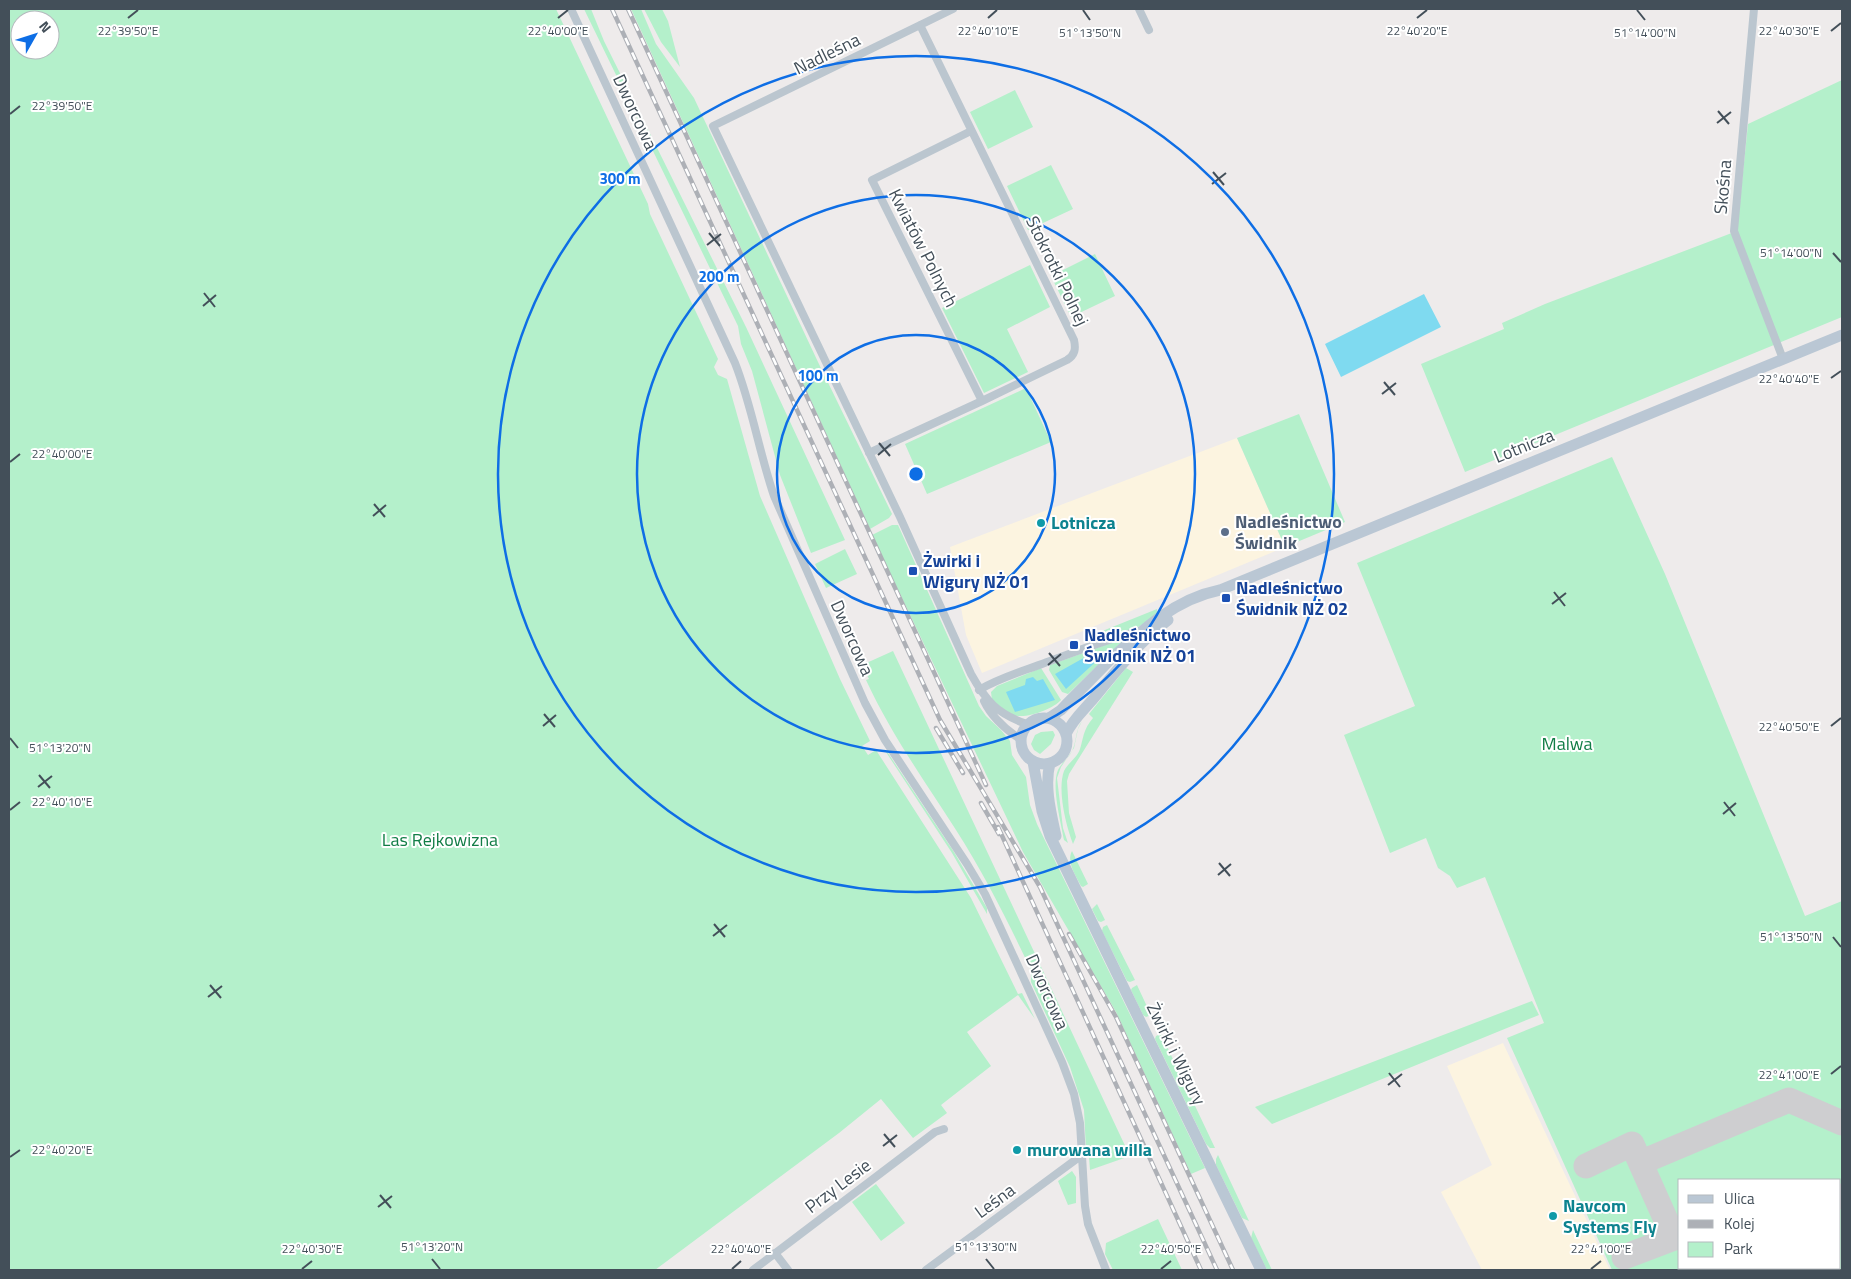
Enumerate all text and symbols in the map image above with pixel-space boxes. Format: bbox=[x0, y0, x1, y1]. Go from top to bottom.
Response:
north arrow bbox=[10, 10, 60, 60]
text: N bbox=[34, 16, 57, 37]
text: 22°39'50"E bbox=[98, 21, 159, 40]
text: 22°40'00"E bbox=[528, 21, 589, 40]
text: 22°40'10"E bbox=[958, 21, 1019, 40]
text: 22°40'20"E bbox=[1387, 21, 1448, 40]
text: 22°40'30"E bbox=[1759, 21, 1820, 40]
text: 51°13'50"N bbox=[1059, 23, 1121, 42]
text: 51°14'00"N bbox=[1614, 23, 1676, 42]
street label: Nadleśna bbox=[789, 26, 865, 81]
street label: Dworcowa bbox=[606, 70, 665, 154]
text: 22°39'50"E bbox=[32, 96, 93, 115]
street label: Skośna bbox=[1707, 159, 1738, 215]
text: 300 m bbox=[599, 167, 641, 190]
street label: Kwiatów Polnych bbox=[882, 184, 965, 312]
street label: Stokrotki Polnej bbox=[1019, 211, 1096, 330]
text: 51°14'00"N bbox=[1760, 243, 1822, 262]
text: 200 m bbox=[698, 265, 740, 288]
text: 100 m bbox=[797, 364, 839, 387]
text: 22°40'40"E bbox=[1759, 369, 1820, 388]
street label: Lotnicza bbox=[1490, 421, 1558, 470]
text: 22°40'00"E bbox=[32, 444, 93, 463]
centre of rings bbox=[907, 465, 925, 483]
place label: Nadleśnictwo Świdnik bbox=[1235, 508, 1342, 556]
place label: Lotnicza bbox=[1051, 509, 1116, 536]
marker: Lotnicza bbox=[1035, 517, 1047, 529]
marker: Nadleśnictwo Świdnik bbox=[1219, 526, 1231, 538]
place label: Żwirki i Wigury NŻ 01 bbox=[923, 547, 1030, 595]
marker: Żwirki i Wigury NŻ 01 bbox=[907, 565, 919, 577]
place label: Nadleśnictwo Świdnik NŻ 02 bbox=[1236, 574, 1348, 622]
marker: Nadleśnictwo Świdnik NŻ 02 bbox=[1220, 592, 1232, 604]
street label: Dworcowa bbox=[824, 595, 881, 680]
place label: Nadleśnictwo Świdnik NŻ 01 bbox=[1084, 621, 1196, 669]
marker: Nadleśnictwo Świdnik NŻ 01 bbox=[1068, 639, 1080, 651]
text: 22°40'50"E bbox=[1759, 717, 1820, 736]
park label: Malwa bbox=[1542, 730, 1592, 757]
text: 51°13'20"N bbox=[29, 738, 91, 757]
text: 22°40'10"E bbox=[32, 792, 93, 811]
park label: Las Rejkowizna bbox=[382, 826, 498, 853]
text: 51°13'50"N bbox=[1760, 927, 1822, 946]
street label: Dworcowa bbox=[1019, 949, 1076, 1034]
street label: Żwirki i Wigury bbox=[1140, 998, 1213, 1110]
text: 22°41'00"E bbox=[1759, 1065, 1820, 1084]
place label: murowana willa bbox=[1027, 1136, 1152, 1163]
text: 22°40'20"E bbox=[32, 1140, 93, 1159]
marker: murowana willa bbox=[1011, 1144, 1023, 1156]
street label: Przy Lesie bbox=[799, 1152, 876, 1219]
street label: Leśna bbox=[969, 1177, 1021, 1225]
legend bbox=[1678, 1179, 1841, 1269]
text: Ulica bbox=[1724, 1187, 1755, 1210]
place label: Navcom Systems Fly bbox=[1563, 1192, 1657, 1240]
marker: Navcom Systems Fly bbox=[1547, 1210, 1559, 1222]
text: Kolej bbox=[1724, 1212, 1755, 1235]
text: 51°13'20"N bbox=[401, 1237, 463, 1256]
text: 51°13'30"N bbox=[955, 1237, 1017, 1256]
text: Park bbox=[1724, 1237, 1753, 1260]
text: 22°40'30"E bbox=[282, 1239, 343, 1258]
text: 22°40'40"E bbox=[711, 1239, 772, 1258]
text: 22°40'50"E bbox=[1141, 1239, 1202, 1258]
text: 22°41'00"E bbox=[1571, 1239, 1632, 1258]

